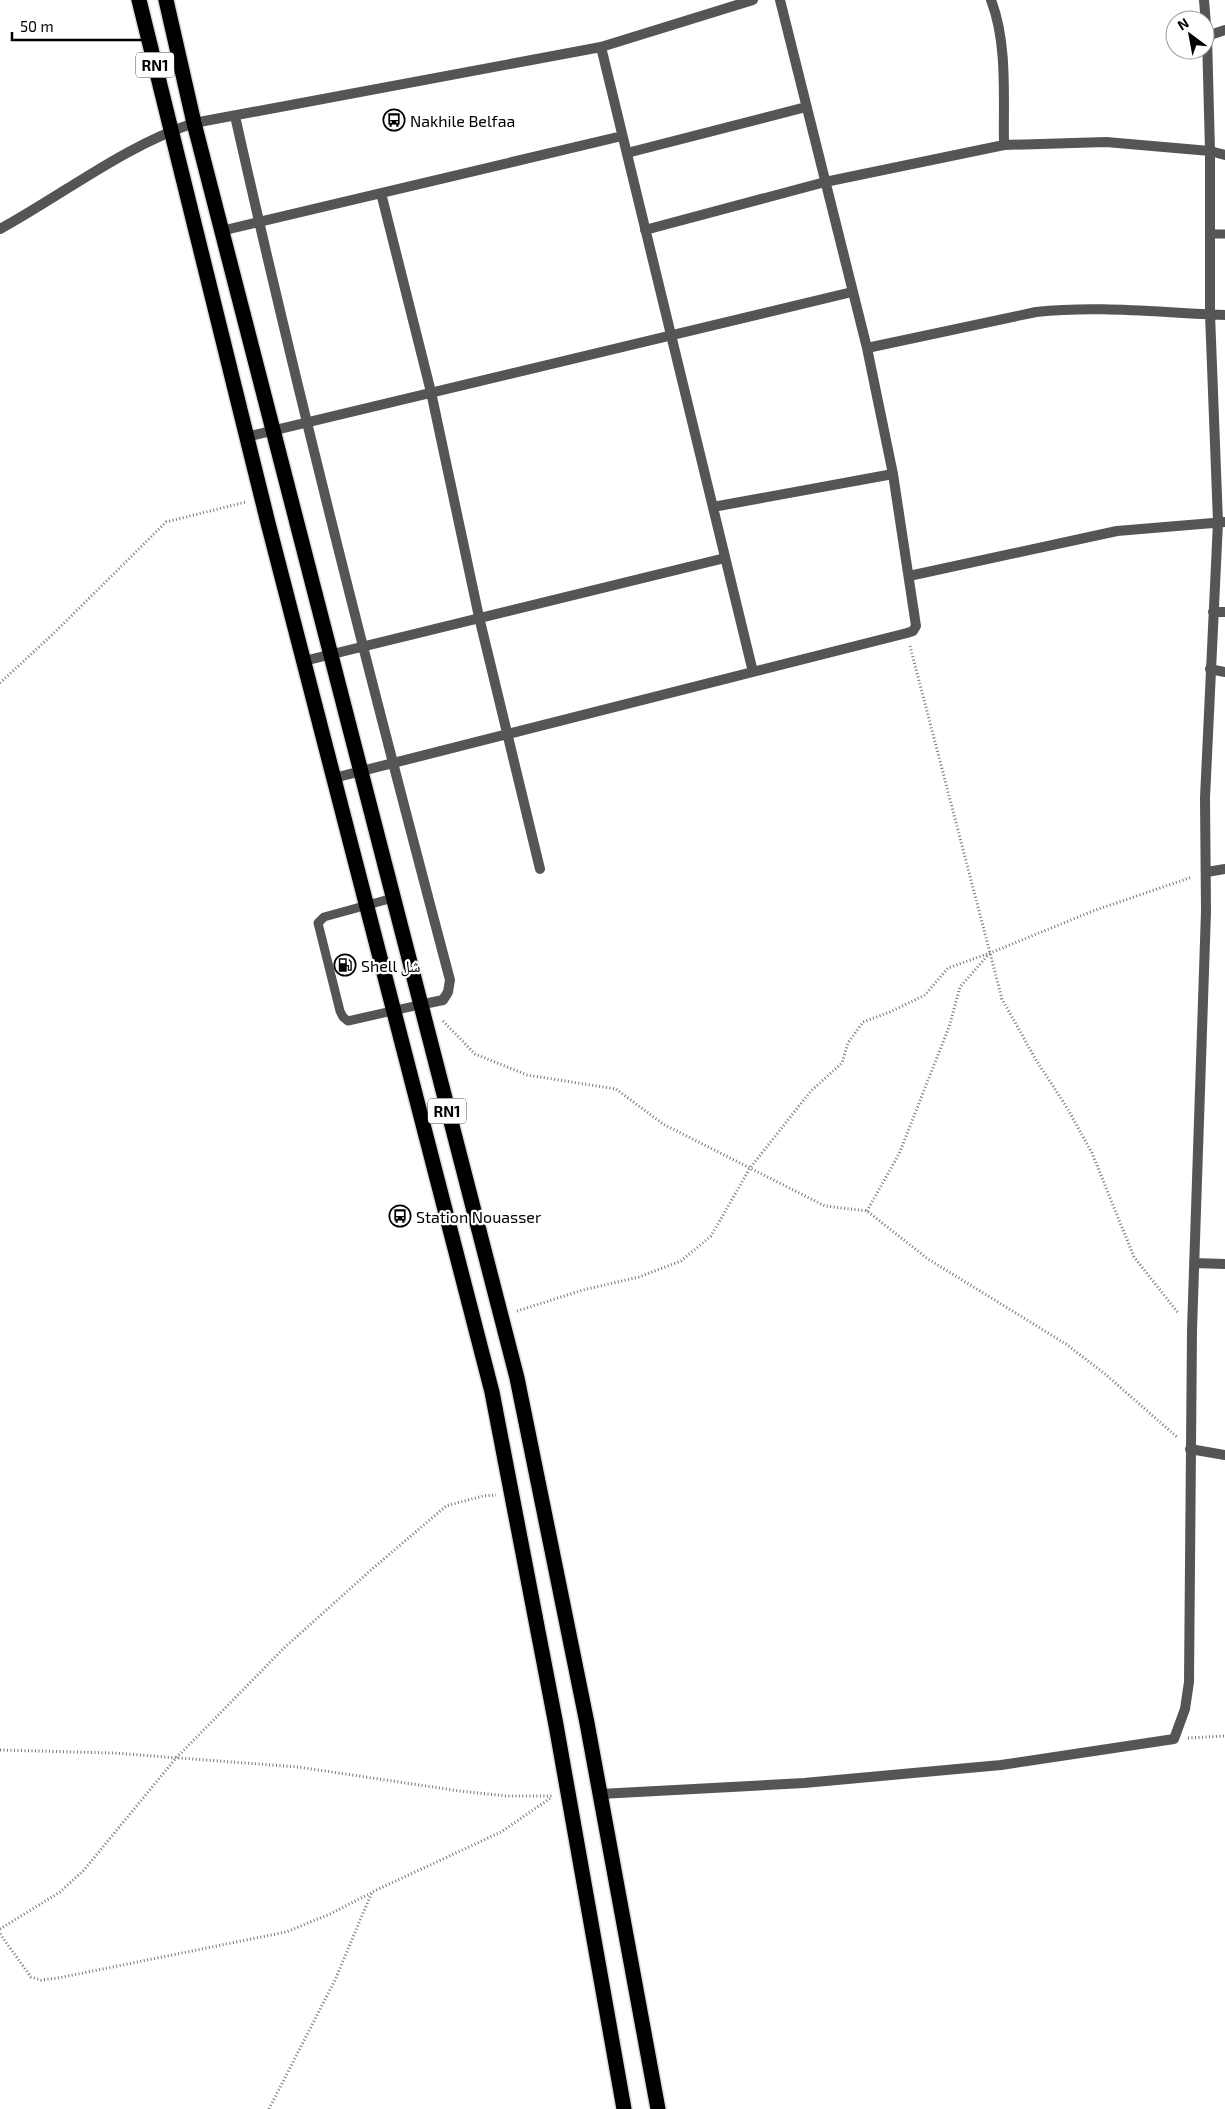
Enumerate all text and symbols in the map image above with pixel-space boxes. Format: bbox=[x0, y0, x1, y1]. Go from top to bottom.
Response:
scale bar bbox=[12, 10, 154, 42]
north arrow bbox=[1165, 10, 1215, 60]
text: N bbox=[1174, 14, 1192, 33]
text: 50 m bbox=[20, 17, 54, 35]
road number: RN1 bbox=[136, 52, 174, 78]
bus stop icon: Nakhile Belfaa bbox=[382, 108, 406, 132]
place label: Nakhile Belfaa bbox=[410, 111, 515, 130]
fuel station icon: Shell شل bbox=[333, 953, 357, 977]
place label: Shell شل bbox=[361, 956, 421, 977]
road number: RN1 bbox=[428, 1098, 466, 1124]
bus stop icon: Station Nouasser bbox=[388, 1204, 412, 1228]
place label: Station Nouasser bbox=[416, 1207, 542, 1226]

